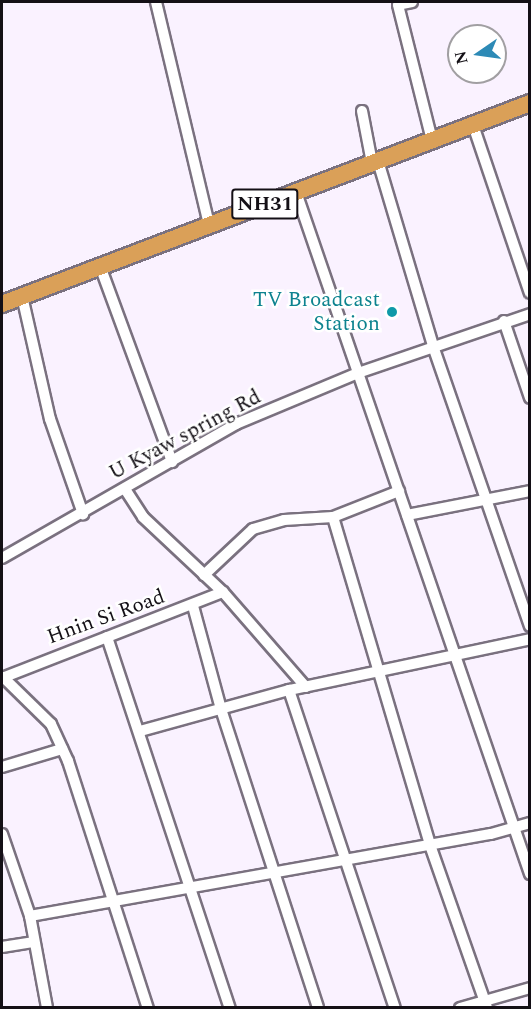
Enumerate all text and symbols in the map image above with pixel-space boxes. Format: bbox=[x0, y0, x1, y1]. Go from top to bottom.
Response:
north arrow bbox=[447, 24, 507, 84]
text: N bbox=[448, 49, 475, 67]
road number: NH31 bbox=[230, 187, 300, 221]
place label: TV Broadcast Station bbox=[253, 287, 380, 337]
marker: TV Broadcast Station bbox=[385, 305, 399, 319]
street label: U Kyaw spring Rd bbox=[105, 384, 265, 486]
street label: Hnin Si Road bbox=[44, 584, 168, 650]

